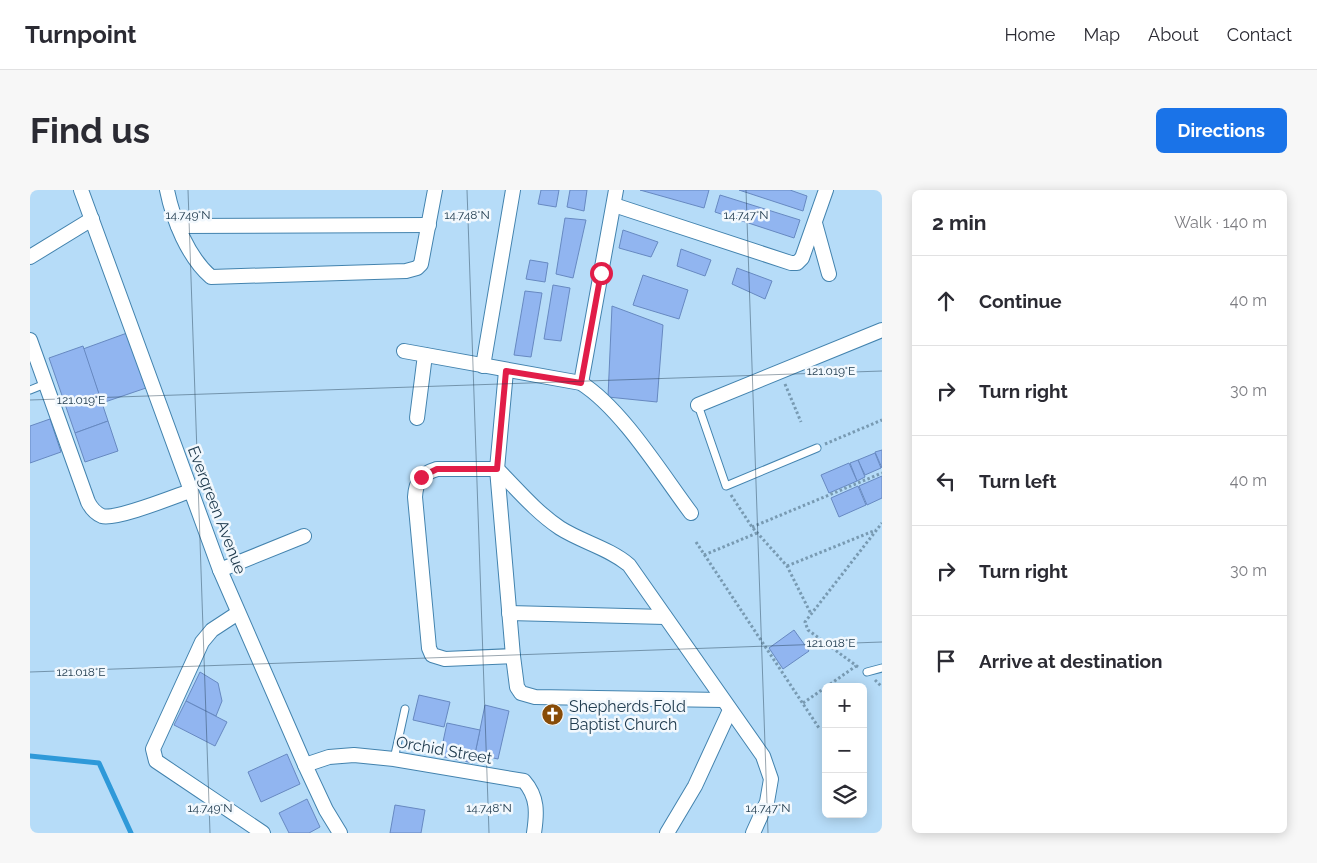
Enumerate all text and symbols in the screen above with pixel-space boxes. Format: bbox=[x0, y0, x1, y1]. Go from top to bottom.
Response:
text: Turnpoint bbox=[25, 20, 137, 49]
text: Home bbox=[1004, 24, 1055, 45]
text: Map bbox=[1083, 24, 1120, 45]
text: About bbox=[1148, 24, 1199, 45]
text: Contact bbox=[1227, 24, 1292, 45]
button: Directions bbox=[1156, 108, 1287, 153]
text: Find us bbox=[30, 110, 150, 151]
text: 14.749°N bbox=[165, 208, 211, 222]
text: 14.748°N bbox=[444, 208, 490, 222]
text: 14.747°N bbox=[724, 208, 768, 222]
text: 2 min bbox=[932, 210, 986, 235]
text: Walk · 140 m bbox=[1174, 213, 1267, 232]
route start bbox=[590, 262, 613, 285]
icon: ahead bbox=[932, 287, 960, 315]
text: Continue bbox=[979, 290, 1062, 312]
text: 40 m bbox=[1230, 291, 1267, 310]
text: 121.019°E bbox=[807, 364, 855, 378]
icon: right bbox=[932, 377, 960, 405]
text: Turn right bbox=[979, 380, 1068, 402]
text: 30 m bbox=[1230, 381, 1267, 400]
text: 121.019°E bbox=[57, 393, 105, 407]
street label: Evergreen Avenue bbox=[184, 443, 250, 577]
route end bbox=[410, 466, 433, 489]
icon: left bbox=[932, 467, 960, 495]
text: Turn left bbox=[979, 470, 1056, 492]
text: 40 m bbox=[1230, 471, 1267, 490]
icon: right bbox=[932, 557, 960, 585]
text: Turn right bbox=[979, 560, 1068, 582]
text: 30 m bbox=[1230, 561, 1267, 580]
text: 121.018°E bbox=[807, 636, 855, 650]
icon: arrive bbox=[932, 647, 960, 675]
text: Arrive at destination bbox=[979, 650, 1163, 672]
text: 121.018°E bbox=[57, 665, 105, 679]
map controls bbox=[822, 683, 867, 818]
button: + bbox=[822, 683, 867, 728]
place label: Shepherds Fold Baptist Church bbox=[569, 697, 686, 734]
church icon: Shepherds Fold Baptist Church bbox=[541, 703, 565, 727]
button: − bbox=[822, 728, 867, 773]
street label: Orchid Street bbox=[394, 732, 494, 768]
button: layers bbox=[822, 773, 867, 818]
text: 14.749°N bbox=[187, 801, 233, 815]
text: 14.748°N bbox=[466, 801, 512, 815]
text: 14.747°N bbox=[746, 801, 790, 815]

